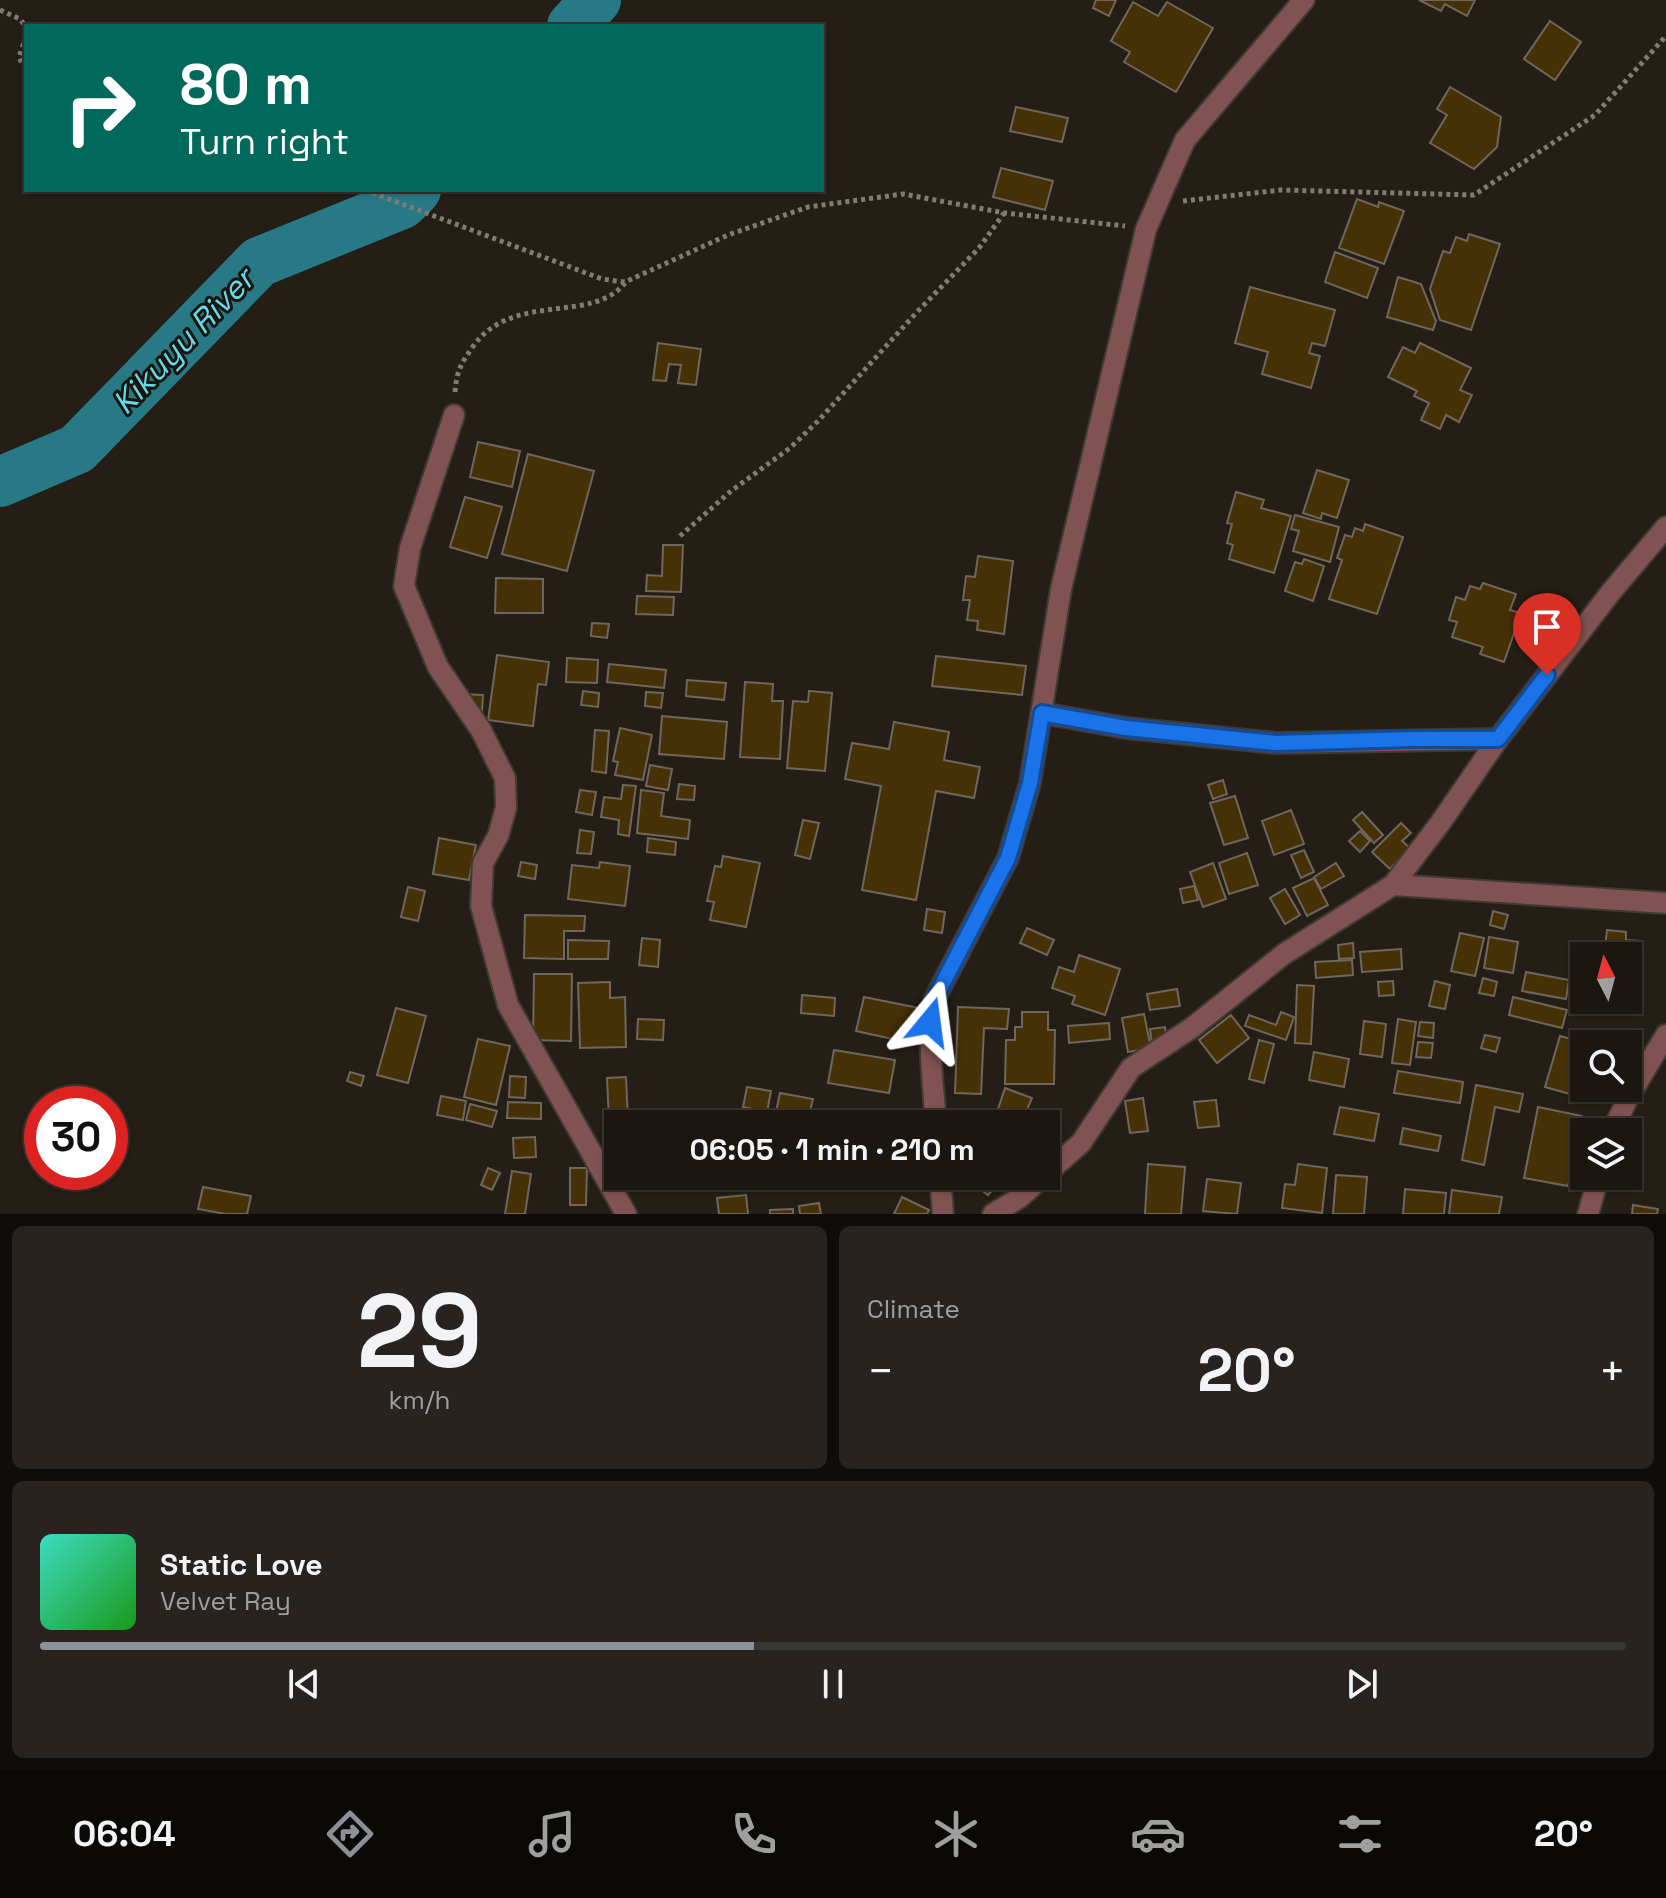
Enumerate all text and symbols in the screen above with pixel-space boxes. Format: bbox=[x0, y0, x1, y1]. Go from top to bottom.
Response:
text: 80 m bbox=[180, 49, 312, 120]
icon: right bbox=[48, 56, 152, 160]
text: Turn right bbox=[180, 119, 349, 165]
water label: Kikuyu River bbox=[104, 258, 264, 422]
pin bbox=[1513, 593, 1581, 675]
icon: arrive bbox=[1525, 605, 1569, 649]
north arrow bbox=[1570, 942, 1642, 1014]
map controls bbox=[1570, 942, 1642, 1190]
position arrow bbox=[888, 980, 972, 1064]
button: search bbox=[1570, 1030, 1642, 1102]
speed limit sign: 30 bbox=[24, 1086, 128, 1190]
button: layers bbox=[1570, 1118, 1642, 1190]
text: 06:05 · 1 min · 210 m bbox=[689, 1130, 975, 1169]
text: 29 bbox=[357, 1265, 482, 1397]
text: Climate bbox=[867, 1292, 960, 1326]
text: 20° bbox=[1197, 1332, 1296, 1409]
text: − bbox=[867, 1343, 894, 1399]
text: + bbox=[1599, 1343, 1626, 1399]
text: km/h bbox=[389, 1383, 450, 1417]
text: Static Love bbox=[160, 1545, 323, 1584]
text: Velvet Ray bbox=[160, 1584, 291, 1618]
icon: previous bbox=[282, 1662, 326, 1706]
icon: pause bbox=[811, 1662, 855, 1706]
icon: next bbox=[1340, 1662, 1384, 1706]
icon: directions bbox=[322, 1806, 378, 1862]
icon: music bbox=[524, 1806, 580, 1862]
icon: phone bbox=[726, 1806, 782, 1862]
icon: climate bbox=[928, 1806, 984, 1862]
icon: car bbox=[1130, 1806, 1186, 1862]
icon: filters bbox=[1332, 1806, 1388, 1862]
text: 06:04 bbox=[73, 1811, 176, 1857]
text: 20° bbox=[1534, 1811, 1593, 1857]

